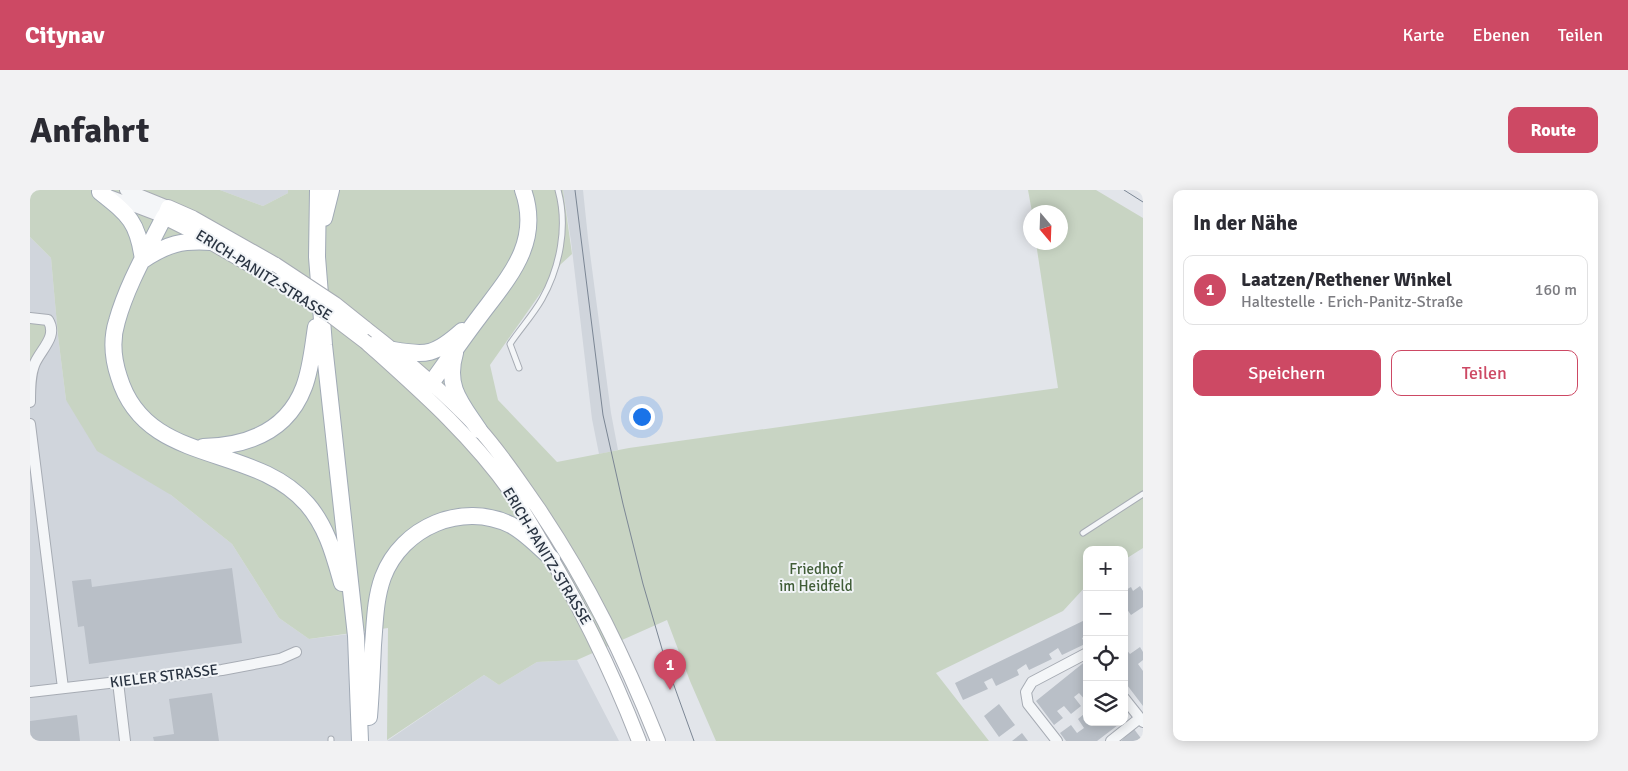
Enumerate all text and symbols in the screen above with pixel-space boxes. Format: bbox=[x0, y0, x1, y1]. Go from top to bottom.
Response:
text: Citynav bbox=[25, 20, 104, 50]
text: Karte bbox=[1402, 24, 1444, 46]
text: Ebenen bbox=[1472, 24, 1530, 46]
text: Teilen bbox=[1558, 24, 1603, 46]
button: Route bbox=[1508, 107, 1598, 153]
text: Anfahrt bbox=[30, 109, 149, 152]
north arrow bbox=[1023, 205, 1068, 250]
text: In der Nähe bbox=[1193, 210, 1298, 236]
street label: ERICH-PANITZ-STRASSE bbox=[193, 226, 335, 324]
text: Laatzen/Rethener Winkel bbox=[1241, 268, 1452, 292]
text: 1 bbox=[1206, 280, 1214, 300]
text: 160 m bbox=[1535, 280, 1577, 300]
text: Haltestelle · Erich-Panitz-Straße bbox=[1241, 292, 1463, 312]
button: Speichern bbox=[1193, 350, 1381, 396]
button: Teilen bbox=[1391, 350, 1578, 396]
your location bbox=[629, 404, 655, 430]
street label: ERICH-PANITZ-STRASSE bbox=[499, 484, 595, 628]
map controls bbox=[1083, 546, 1128, 726]
button: + bbox=[1083, 546, 1128, 591]
park label: Friedhof im Heidfeld bbox=[779, 560, 853, 595]
button: − bbox=[1083, 591, 1128, 636]
button: locate bbox=[1083, 636, 1128, 681]
pin: 1 bbox=[654, 649, 686, 690]
street label: KIELER STRASSE bbox=[109, 660, 219, 692]
button: layers bbox=[1083, 681, 1128, 726]

